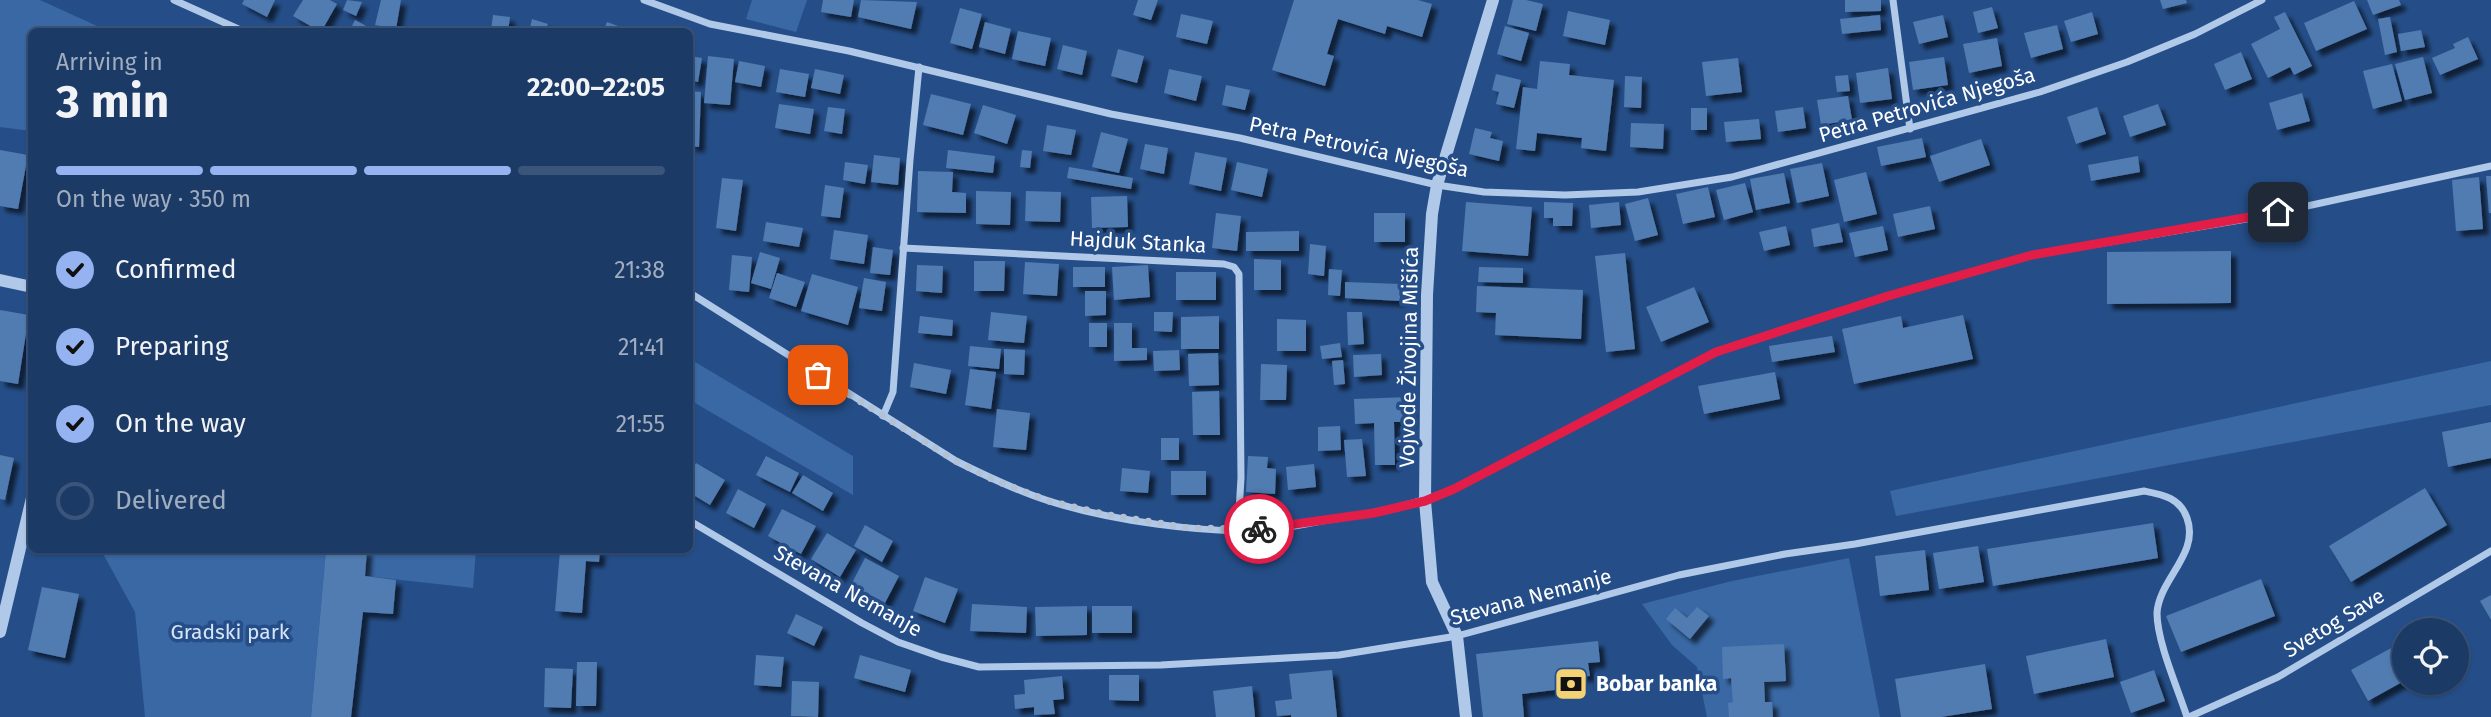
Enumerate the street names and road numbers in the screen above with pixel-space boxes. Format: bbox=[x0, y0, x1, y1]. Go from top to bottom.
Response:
street label: Petra Petrovića Njegoša bbox=[1816, 62, 2038, 148]
street label: Petra Petrovića Njegoša bbox=[1247, 111, 1471, 183]
street label: Hajduk Stanka bbox=[1069, 225, 1207, 259]
street label: Vojvode Živojina Mišića bbox=[1394, 246, 1424, 468]
street label: Stevana Nemanje bbox=[769, 539, 927, 643]
street label: Stevana Nemanje bbox=[1448, 563, 1614, 631]
street label: Svetog Save bbox=[2279, 583, 2389, 663]

